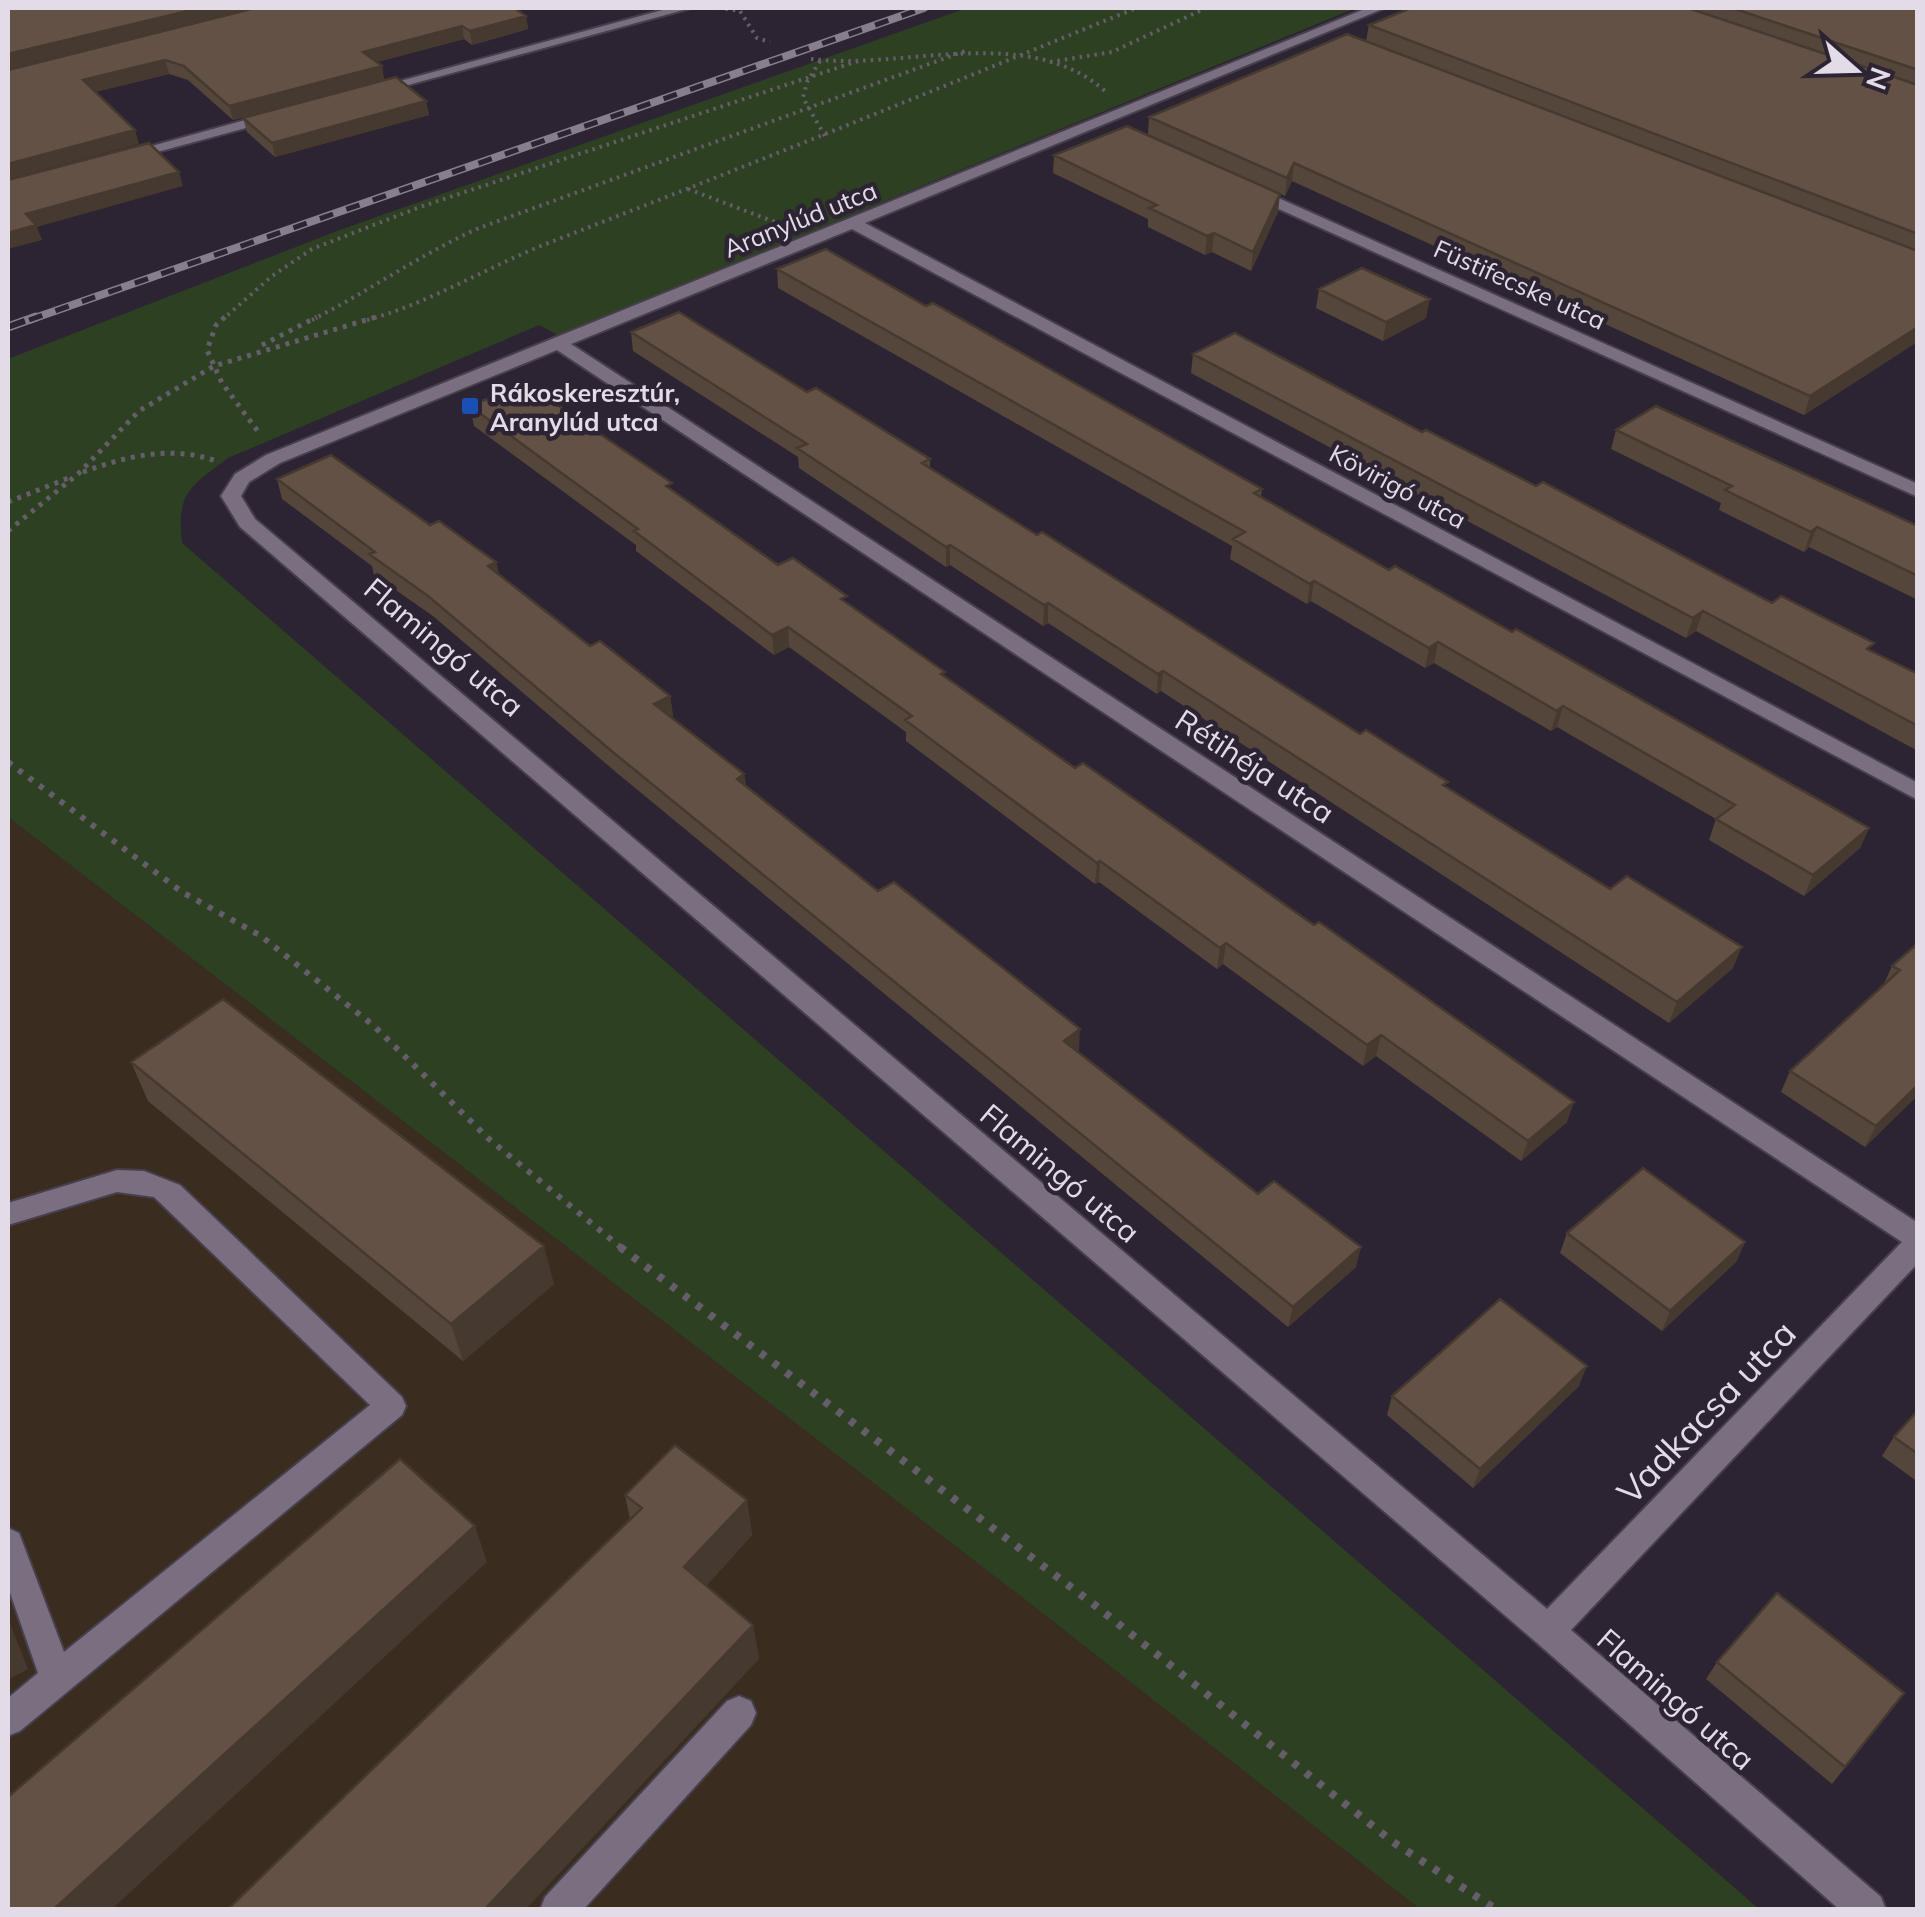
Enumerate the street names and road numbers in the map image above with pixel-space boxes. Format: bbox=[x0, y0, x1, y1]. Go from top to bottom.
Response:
street label: Aranylúd utca bbox=[719, 174, 881, 264]
street label: Füstifecske utca bbox=[1429, 232, 1611, 336]
street label: Kövirigó utca bbox=[1324, 437, 1472, 535]
street label: Flamingó utca bbox=[357, 569, 531, 725]
street label: Rétihéja utca bbox=[1168, 701, 1342, 831]
street label: Flamingó utca bbox=[973, 1095, 1147, 1251]
street label: Vadkacsa utca bbox=[1607, 1311, 1805, 1513]
street label: Flamingó utca bbox=[1589, 1620, 1763, 1778]

